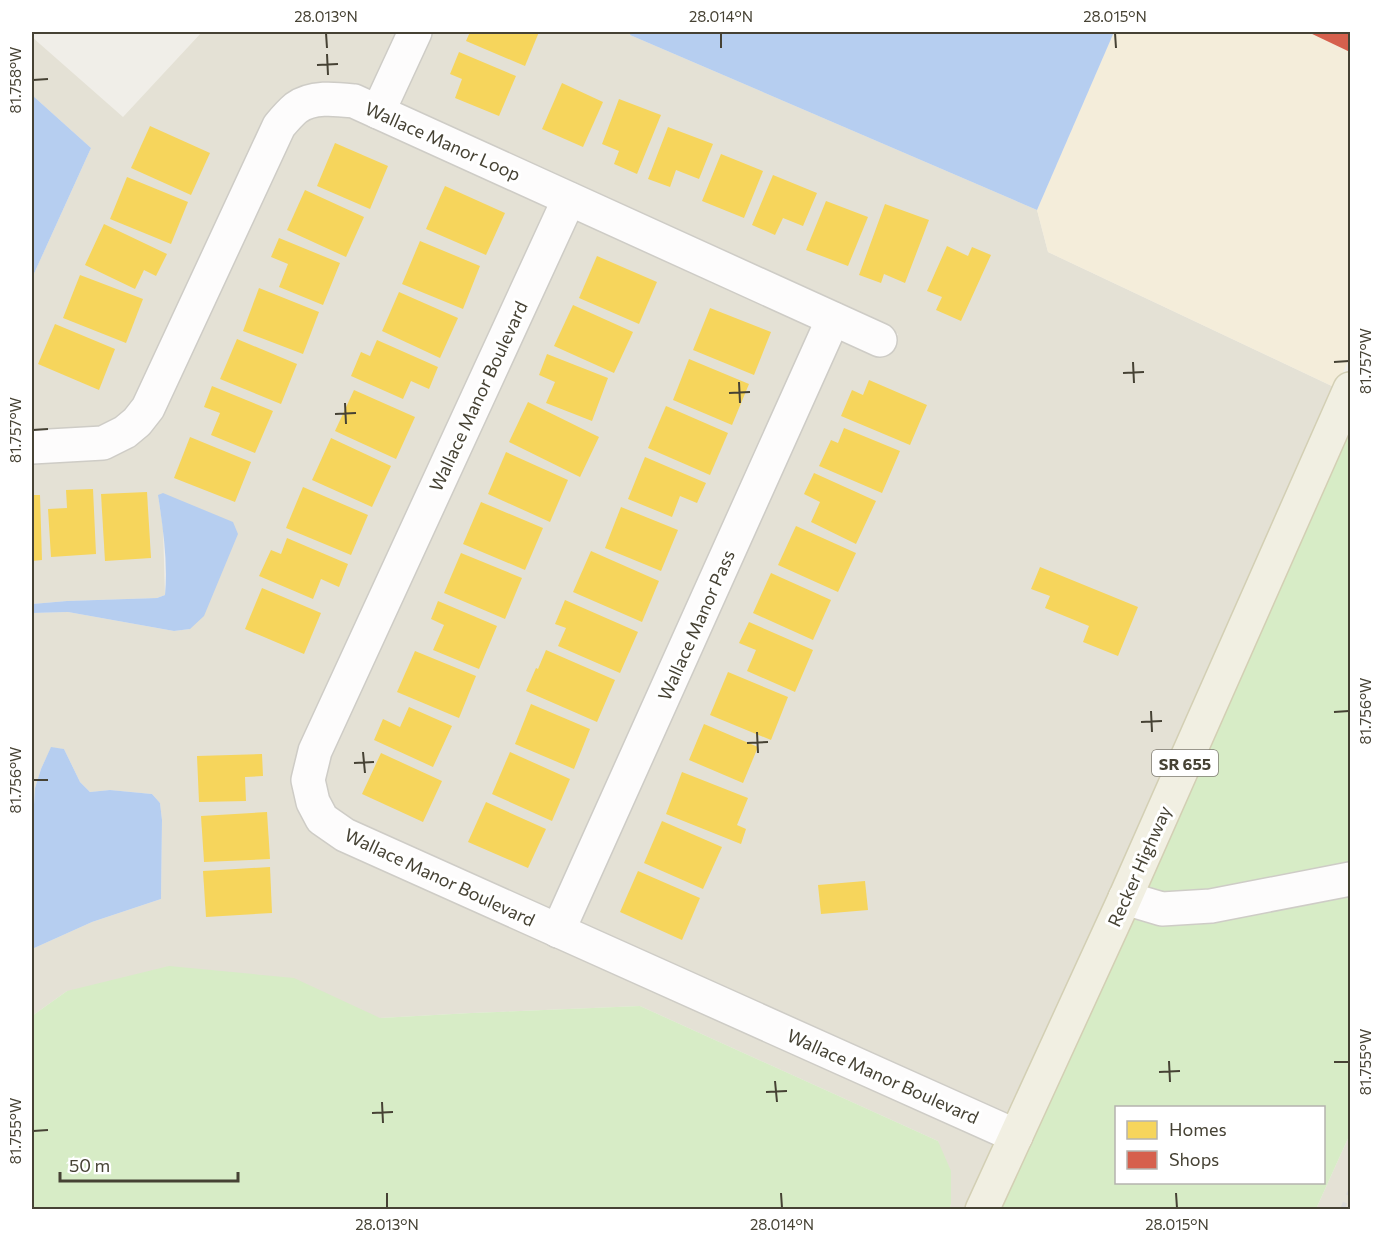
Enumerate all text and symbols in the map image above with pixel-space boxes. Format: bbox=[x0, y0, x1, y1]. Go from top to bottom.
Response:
text: 28.013°N bbox=[294, 7, 358, 25]
text: 28.014°N bbox=[689, 7, 753, 25]
text: 28.015°N bbox=[1083, 7, 1147, 25]
text: 81.758°W bbox=[6, 47, 24, 113]
street label: Wallace Manor Loop bbox=[362, 97, 524, 185]
street label: Wallace Manor Boulevard bbox=[424, 297, 532, 495]
text: 81.757°W bbox=[1356, 328, 1374, 394]
text: 81.757°W bbox=[6, 397, 24, 463]
street label: Wallace Manor Pass bbox=[653, 546, 739, 704]
text: 81.756°W bbox=[1356, 678, 1374, 744]
text: 81.756°W bbox=[6, 747, 24, 813]
road number: SR 655 bbox=[1152, 750, 1218, 776]
street label: Recker Highway bbox=[1102, 802, 1176, 930]
street label: Wallace Manor Boulevard bbox=[341, 823, 539, 931]
street label: Wallace Manor Boulevard bbox=[784, 1024, 982, 1128]
text: 81.755°W bbox=[1356, 1029, 1374, 1095]
text: 81.755°W bbox=[6, 1098, 24, 1164]
legend bbox=[1115, 1106, 1325, 1184]
text: Homes bbox=[1169, 1118, 1227, 1140]
scale bar bbox=[60, 1145, 238, 1183]
text: Shops bbox=[1169, 1148, 1219, 1170]
text: 50 m bbox=[69, 1154, 110, 1176]
text: 28.013°N bbox=[355, 1215, 419, 1233]
text: 28.014°N bbox=[750, 1215, 814, 1233]
text: 28.015°N bbox=[1145, 1215, 1209, 1233]

